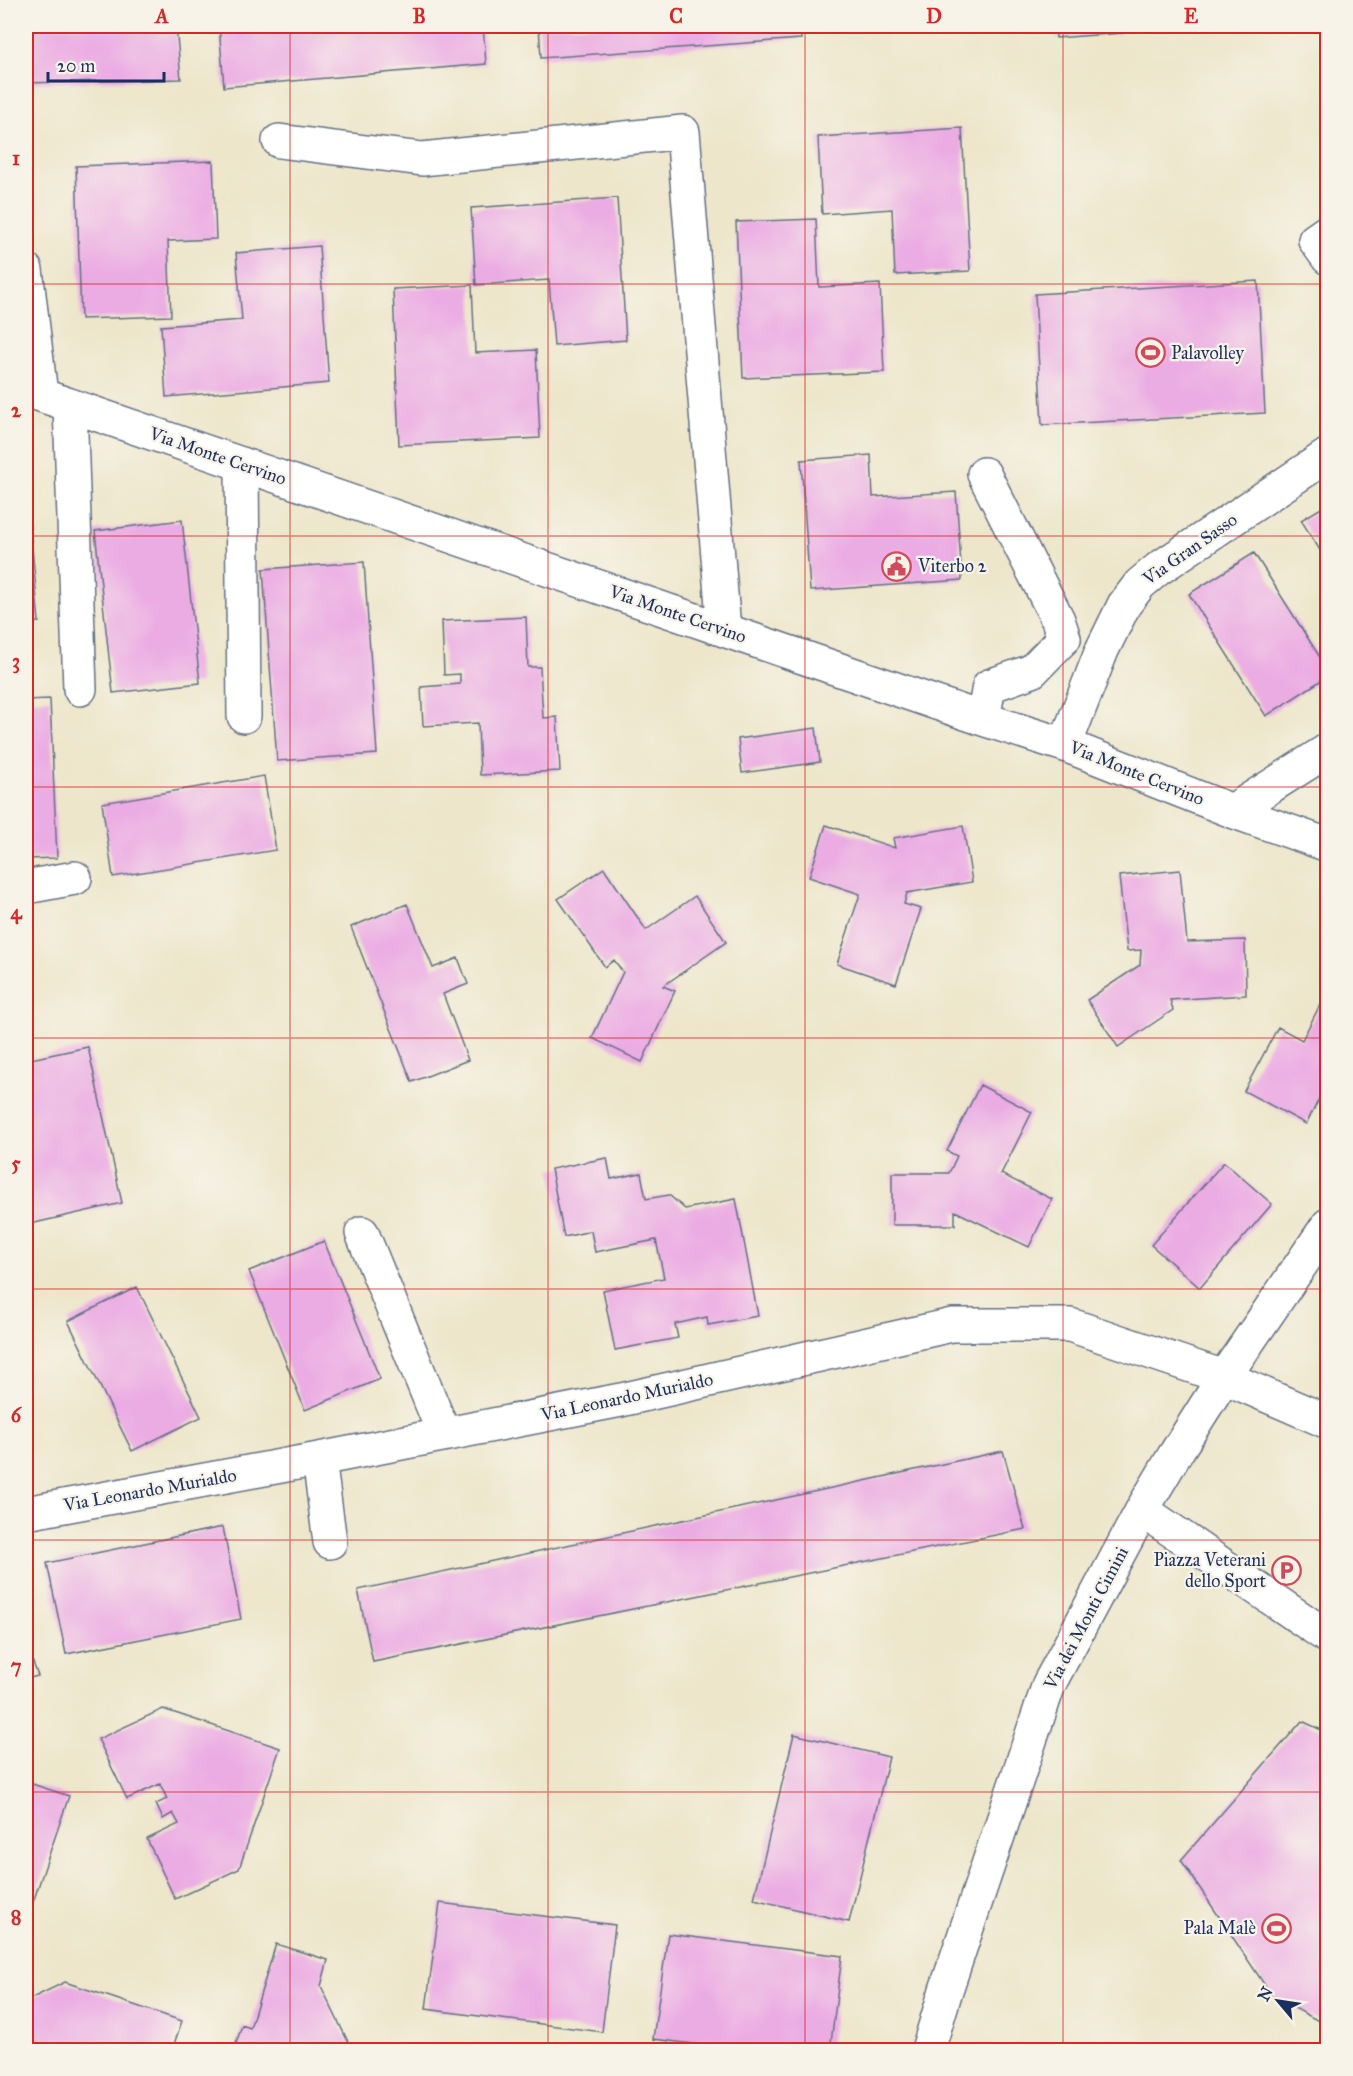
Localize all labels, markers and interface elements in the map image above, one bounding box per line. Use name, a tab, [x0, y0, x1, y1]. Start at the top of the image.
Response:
text: A	[153, 4, 169, 28]
text: B	[412, 4, 426, 28]
text: C	[669, 4, 683, 28]
text: D	[926, 4, 942, 28]
text: E	[1184, 4, 1199, 28]
scale bar	[48, 45, 164, 83]
text: 20 m	[57, 55, 95, 77]
text: 1	[12, 146, 20, 170]
sports icon: Palavolley	[1134, 337, 1166, 369]
place label: Palavolley	[1171, 342, 1245, 364]
text: 2	[11, 398, 22, 422]
street label: Via Monte Cervino	[146, 422, 289, 490]
street label: Via Gran Sasso	[1138, 508, 1242, 590]
public building icon: Viterbo 2	[881, 550, 913, 582]
place label: Viterbo 2	[917, 555, 987, 577]
street label: Via Monte Cervino	[606, 580, 749, 648]
text: 3	[12, 649, 20, 674]
street label: Via Monte Cervino	[1066, 736, 1208, 810]
text: 4	[10, 900, 22, 925]
text: 5	[11, 1151, 21, 1175]
street label: Via Leonardo Murialdo	[538, 1368, 715, 1426]
text: 6	[11, 1403, 23, 1427]
street label: Via Leonardo Murialdo	[61, 1464, 238, 1516]
street label: Via dei Monti Cimini	[1039, 1543, 1133, 1694]
place label: Piazza Veterani dello Sport	[1153, 1549, 1267, 1592]
parking icon: Piazza Veterani dello Sport	[1271, 1554, 1303, 1586]
text: 7	[11, 1654, 22, 1678]
text: 8	[11, 1905, 21, 1929]
sports icon: Pala Malè	[1261, 1912, 1293, 1944]
place label: Pala Malè	[1184, 1917, 1256, 1939]
north arrow	[1248, 1971, 1308, 2031]
text: N	[1254, 1983, 1277, 2005]

